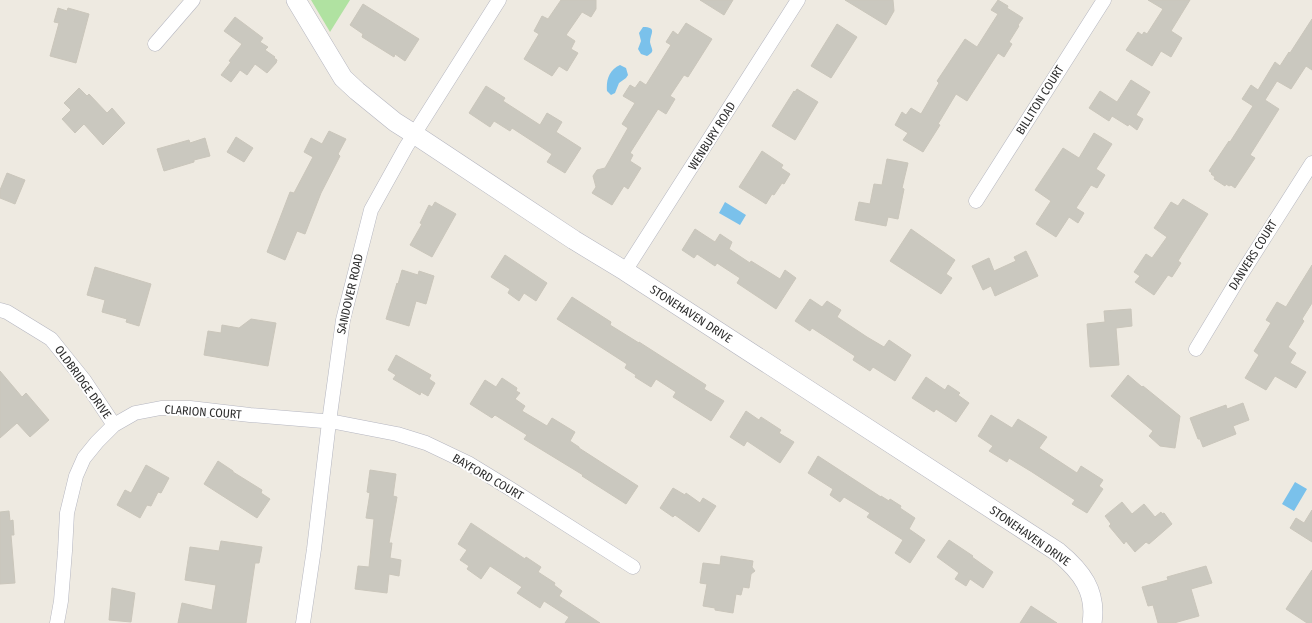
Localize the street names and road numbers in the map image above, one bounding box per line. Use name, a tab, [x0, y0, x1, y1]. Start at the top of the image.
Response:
street label: BILLITON COURT	[1013, 63, 1067, 137]
street label: WENBURY ROAD	[685, 99, 739, 173]
street label: DANVERS COURT	[1226, 217, 1280, 293]
street label: SANDOVER ROAD	[334, 252, 366, 336]
street label: STONEHAVEN DRIVE	[647, 282, 735, 346]
street label: OLDBRIDGE DRIVE	[52, 343, 114, 422]
street label: CLARION COURT	[164, 402, 243, 422]
street label: BAYFORD COURT	[450, 451, 526, 503]
street label: STONEHAVEN DRIVE	[987, 503, 1073, 569]

